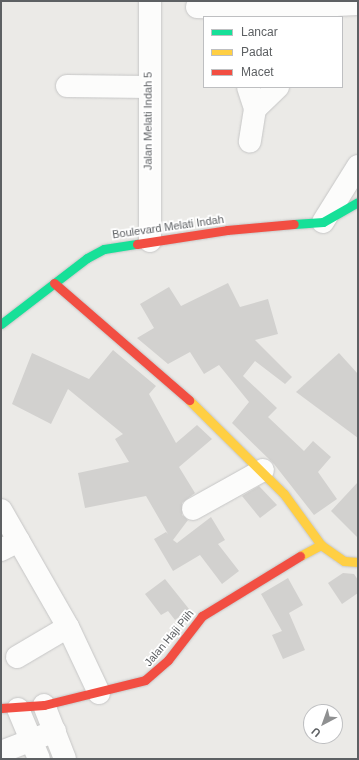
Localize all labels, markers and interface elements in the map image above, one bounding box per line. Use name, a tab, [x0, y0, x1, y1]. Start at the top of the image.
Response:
legend	[203, 16, 343, 88]
text: Lancar	[241, 25, 278, 39]
text: Padat	[241, 45, 272, 59]
text: Macet	[241, 65, 274, 79]
street label: Jalan Melati Indah 5	[141, 72, 155, 170]
street label: Boulevard Melati Indah	[111, 213, 225, 241]
street label: Jalan Haji Piih	[142, 607, 196, 669]
north arrow	[303, 704, 343, 744]
text: U	[309, 725, 323, 739]

